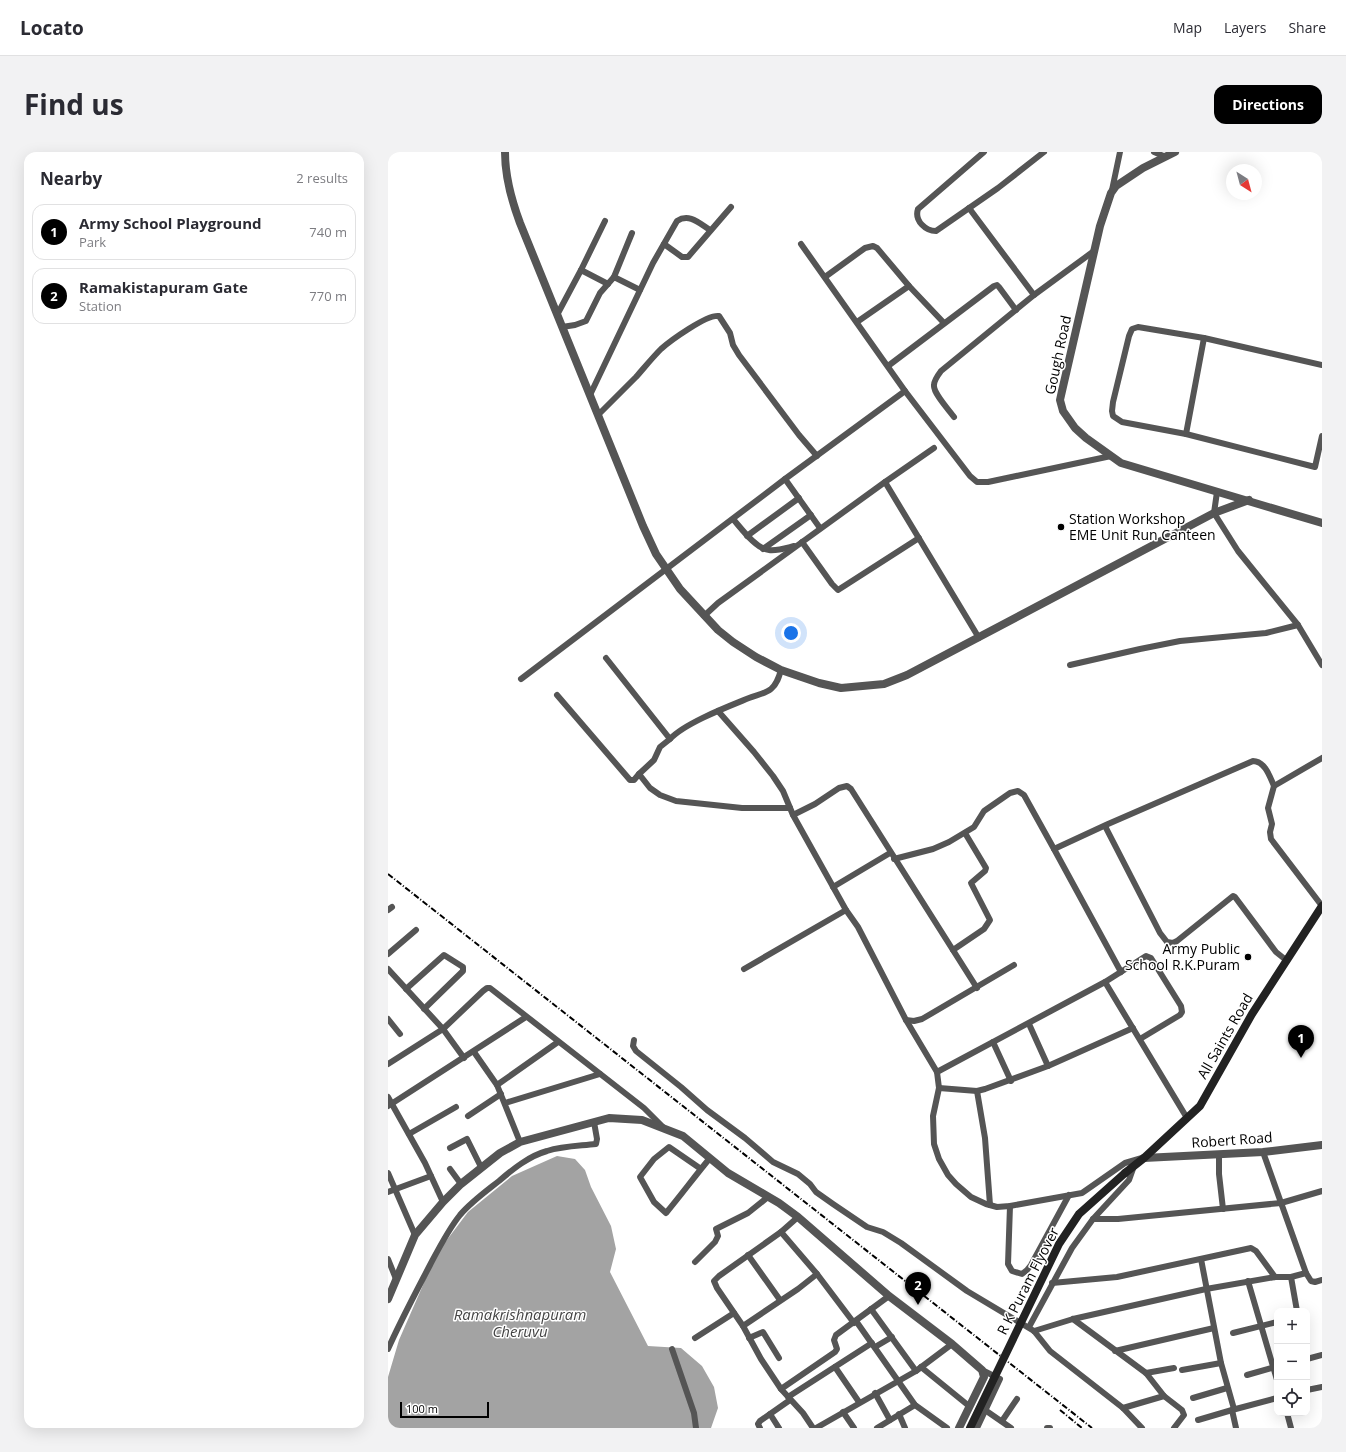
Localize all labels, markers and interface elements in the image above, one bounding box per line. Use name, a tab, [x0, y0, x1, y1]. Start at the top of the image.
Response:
text: Locato	[20, 15, 84, 41]
text: Map	[1173, 18, 1202, 37]
text: Layers	[1224, 18, 1266, 37]
text: Share	[1288, 18, 1326, 37]
text: Find us	[24, 85, 124, 123]
button: Directions	[1214, 85, 1322, 124]
north arrow	[1226, 164, 1262, 200]
text: Nearby	[40, 167, 102, 190]
text: 2 results	[296, 169, 348, 187]
text: Army School Playground	[79, 213, 262, 233]
text: 1	[50, 223, 58, 241]
text: 740 m	[309, 223, 347, 241]
text: Park	[79, 233, 106, 251]
text: Ramakistapuram Gate	[79, 277, 248, 297]
text: 2	[50, 287, 58, 305]
text: 770 m	[309, 287, 347, 305]
text: Station	[79, 297, 122, 315]
street label: Gough Road	[1040, 314, 1075, 396]
place label: Station Workshop EME Unit Run Canteen	[1069, 509, 1216, 544]
marker: Station Workshop EME Unit Run Canteen	[1056, 522, 1066, 532]
your location	[781, 623, 801, 643]
place label: Army Public School R.K.Puram	[1125, 939, 1240, 974]
marker: Army Public School R.K.Puram	[1243, 952, 1253, 962]
street label: All Saints Road	[1192, 989, 1257, 1082]
pin: 1	[1288, 1025, 1314, 1058]
street label: Robert Road	[1191, 1127, 1273, 1152]
street label: R K Puram Flyover	[992, 1223, 1063, 1338]
pin: 2	[905, 1272, 931, 1305]
water label: Ramakrishnapuram Cheruvu	[454, 1304, 586, 1341]
map controls	[1274, 1308, 1310, 1416]
button: +	[1274, 1308, 1310, 1344]
button: −	[1274, 1344, 1310, 1380]
button: locate	[1274, 1380, 1310, 1416]
scale bar	[400, 1400, 489, 1419]
text: 100 m	[406, 1401, 438, 1416]

